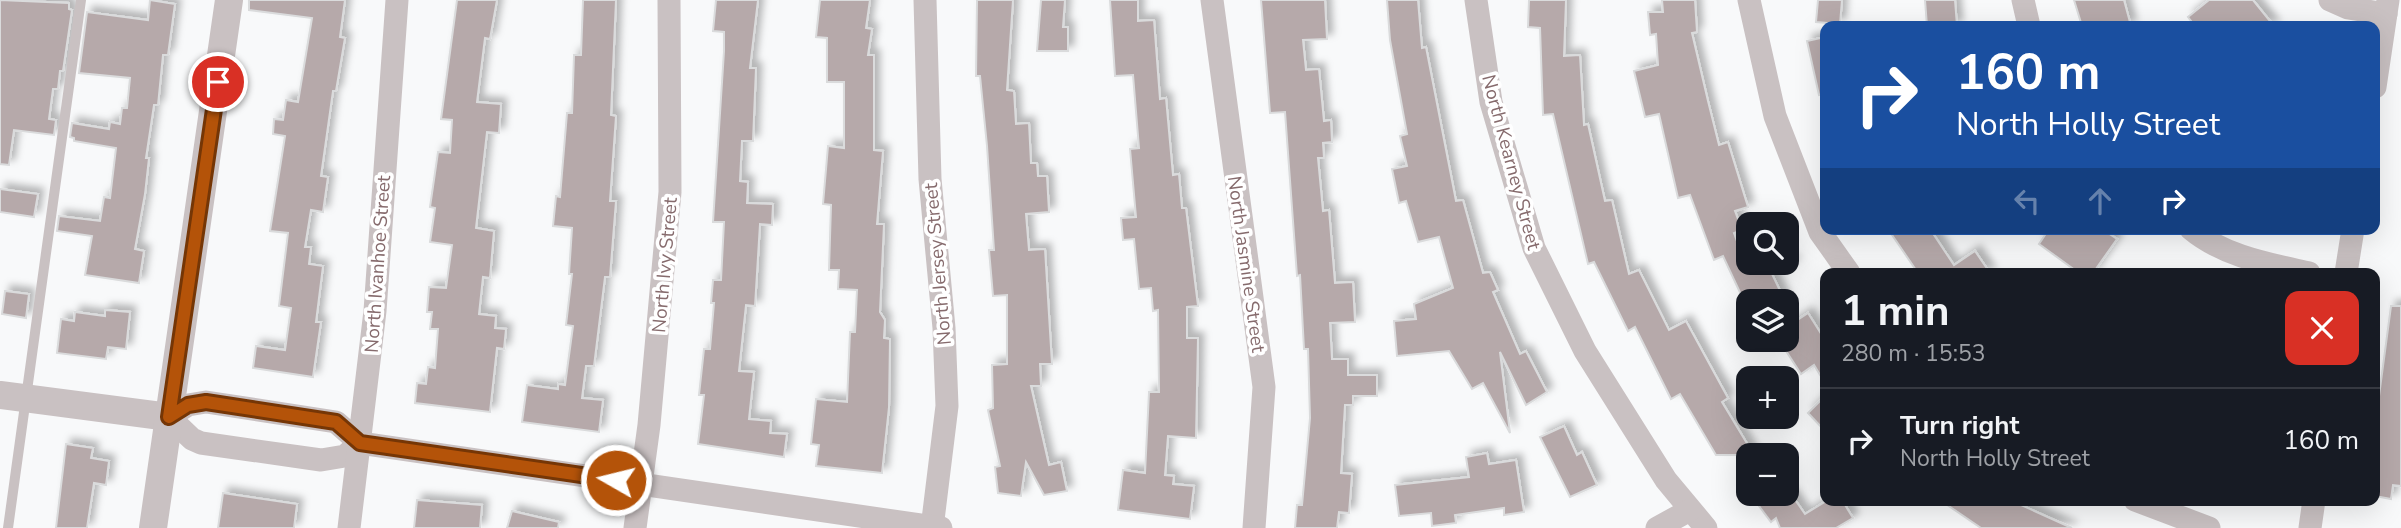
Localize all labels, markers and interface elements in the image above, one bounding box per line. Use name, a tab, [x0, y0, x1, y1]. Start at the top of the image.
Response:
text: 160 m	[1956, 39, 2100, 106]
icon: right	[1841, 49, 1932, 140]
pin	[188, 52, 248, 112]
icon: arrive	[199, 63, 237, 101]
street label: North Kearney Street	[1475, 72, 1547, 253]
text: North Holly Street	[1956, 103, 2220, 146]
street label: North Ivanhoe Street	[359, 174, 397, 354]
street label: North Jasmine Street	[1221, 174, 1271, 354]
street label: North Jersey Street	[918, 181, 958, 346]
icon: left	[2008, 182, 2046, 220]
icon: ahead	[2081, 182, 2119, 220]
icon: right	[2154, 182, 2192, 220]
street label: North Ivy Street	[646, 196, 684, 334]
map controls	[1736, 212, 1799, 506]
button: search	[1736, 212, 1799, 275]
text: 1 min	[1841, 283, 1950, 340]
button: layers	[1736, 289, 1799, 352]
button: close	[2285, 291, 2359, 365]
text: 280 m · 15:53	[1841, 338, 1986, 369]
button: +	[1736, 366, 1799, 429]
text: Turn right	[1900, 408, 2019, 443]
icon: right	[1841, 422, 1879, 460]
text: 160 m	[2283, 423, 2359, 458]
position arrow	[579, 443, 653, 517]
button: −	[1736, 443, 1799, 506]
text: North Holly Street	[1900, 443, 2090, 474]

